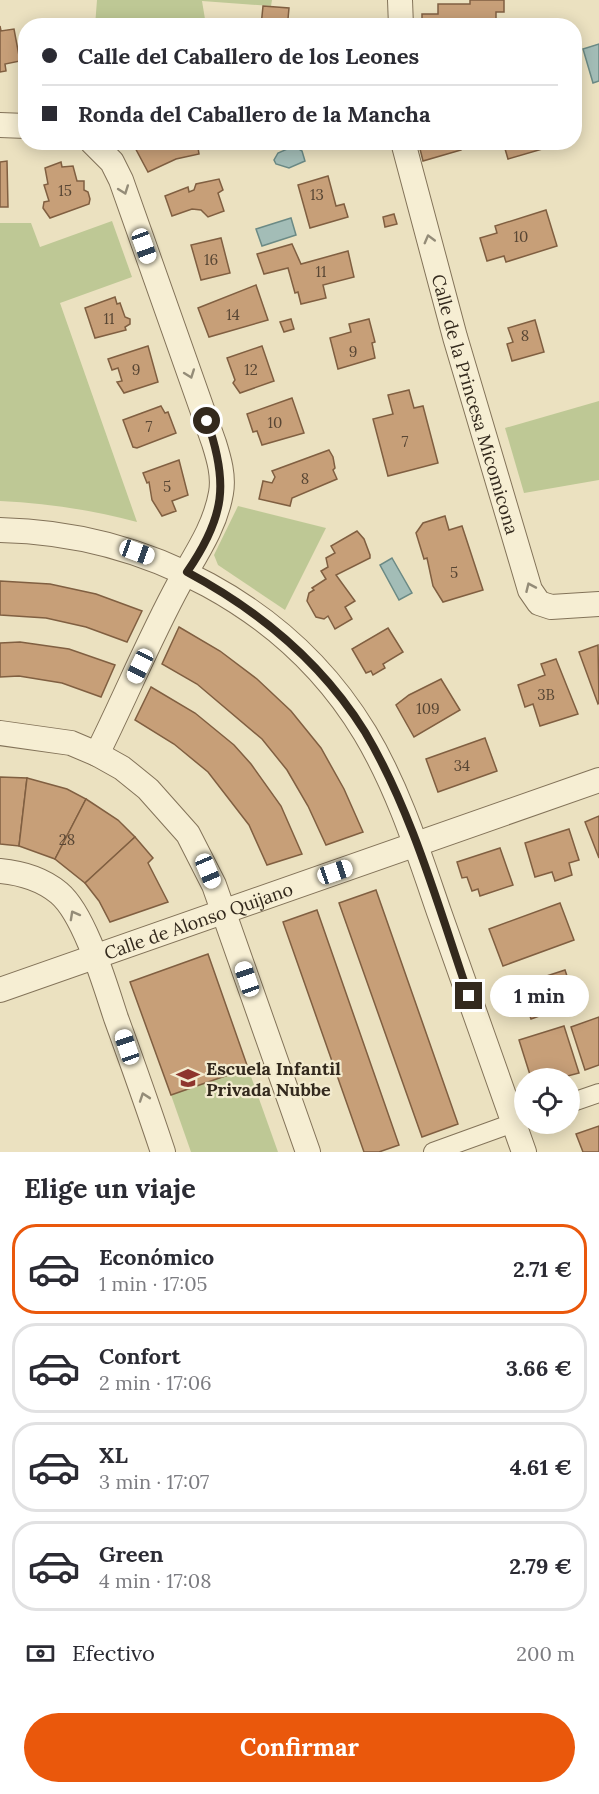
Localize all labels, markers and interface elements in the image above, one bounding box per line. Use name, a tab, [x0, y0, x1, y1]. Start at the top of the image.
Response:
text: Calle del Caballero de los Leones	[78, 42, 419, 70]
text: Ronda del Caballero de la Mancha	[78, 100, 431, 128]
house number: 15	[58, 181, 72, 200]
one-way arrow	[117, 184, 130, 195]
house number: 13	[310, 185, 324, 204]
car	[129, 226, 159, 266]
house number: 10	[514, 227, 528, 246]
one-way arrow	[424, 234, 436, 245]
house number: 16	[204, 250, 218, 269]
house number: 11	[316, 262, 326, 281]
street label: Calle de la Princesa Micomicona	[427, 272, 524, 537]
house number: 14	[226, 305, 240, 324]
house number: 11	[104, 309, 114, 328]
house number: 8	[521, 326, 529, 345]
house number: 9	[349, 342, 357, 361]
house number: 9	[132, 360, 140, 379]
house number: 12	[244, 360, 258, 379]
one-way arrow	[182, 368, 195, 379]
route start	[193, 407, 220, 434]
house number: 10	[268, 413, 282, 432]
house number: 7	[146, 417, 153, 436]
house number: 7	[402, 432, 409, 451]
house number: 8	[301, 469, 309, 488]
house number: 5	[163, 477, 171, 496]
car	[117, 537, 157, 567]
house number: 5	[450, 563, 458, 582]
one-way arrow	[525, 583, 537, 594]
car	[124, 646, 156, 686]
house number: 3B	[537, 685, 555, 704]
house number: 109	[416, 699, 440, 718]
house number: 34	[454, 756, 470, 775]
house number: 28	[59, 830, 75, 849]
car	[193, 851, 223, 891]
car	[315, 858, 355, 886]
street label: Calle de Alonso Quijano	[101, 877, 296, 964]
one-way arrow	[70, 911, 81, 921]
car	[233, 959, 261, 999]
callout: 1 min	[490, 975, 589, 1017]
route end	[455, 982, 482, 1009]
text: 1 min	[514, 983, 565, 1008]
car	[113, 1027, 141, 1067]
place label: Escuela Infantil Privada Nubbe	[206, 1057, 341, 1101]
school or university icon: Escuela Infantil Privada Nubbe	[175, 1065, 201, 1091]
map controls	[514, 1068, 580, 1134]
button: locate	[514, 1068, 580, 1134]
one-way arrow	[139, 1092, 152, 1103]
text: Elige un viaje	[24, 1171, 196, 1205]
icon: car	[27, 1242, 81, 1296]
text: Económico	[99, 1243, 214, 1271]
text: 2.71 €	[513, 1255, 572, 1283]
text: 1 min · 17:05	[99, 1271, 208, 1296]
icon: car	[27, 1341, 81, 1395]
text: Confort	[99, 1342, 181, 1370]
text: 3.66 €	[506, 1354, 572, 1382]
text: 2 min · 17:06	[99, 1370, 212, 1395]
icon: car	[27, 1440, 81, 1494]
text: XL	[99, 1441, 128, 1469]
text: 4.61 €	[510, 1453, 572, 1481]
text: 3 min · 17:07	[99, 1469, 209, 1494]
icon: car	[27, 1539, 81, 1593]
text: Green	[99, 1540, 164, 1568]
text: 2.79 €	[509, 1552, 572, 1580]
text: 4 min · 17:08	[99, 1568, 211, 1593]
icon: cash	[24, 1637, 57, 1670]
text: Efectivo	[72, 1639, 155, 1667]
text: 200 m	[516, 1641, 575, 1666]
button: Confirmar	[24, 1713, 575, 1782]

